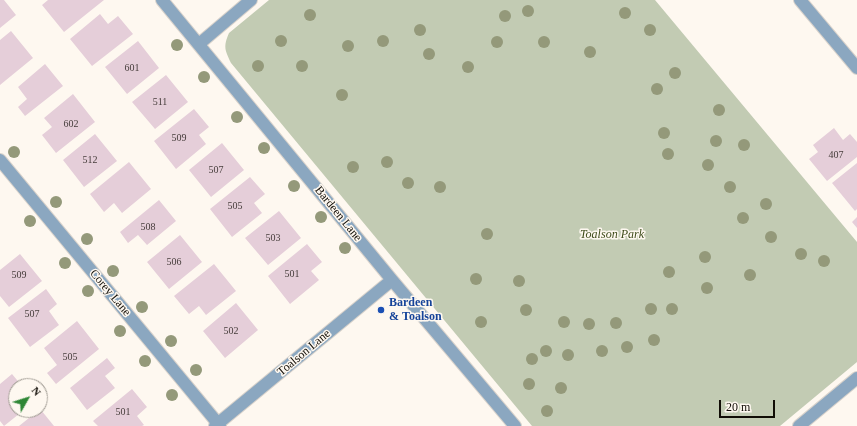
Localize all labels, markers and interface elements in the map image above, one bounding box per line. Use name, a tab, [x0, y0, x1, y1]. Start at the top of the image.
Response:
house number: 601	[124, 62, 140, 74]
house number: 511	[153, 96, 167, 108]
house number: 602	[64, 118, 78, 130]
house number: 509	[172, 132, 186, 144]
house number: 407	[828, 149, 844, 161]
house number: 512	[82, 154, 98, 166]
house number: 507	[208, 164, 224, 176]
street label: Bardeen Lane	[311, 183, 365, 245]
house number: 505	[228, 200, 242, 212]
house number: 508	[140, 221, 156, 233]
park label: Toalson Park	[580, 228, 644, 242]
house number: 503	[266, 232, 280, 244]
house number: 506	[166, 256, 182, 268]
street label: Corey Lane	[86, 267, 134, 319]
house number: 501	[284, 268, 300, 280]
house number: 509	[12, 269, 26, 281]
place label: Bardeen & Toalson	[389, 296, 442, 324]
marker: Bardeen & Toalson	[376, 305, 386, 315]
house number: 507	[24, 308, 40, 320]
house number: 502	[224, 325, 238, 337]
street label: Toalson Lane	[275, 327, 333, 379]
house number: 505	[62, 351, 78, 363]
north arrow	[8, 378, 48, 418]
text: N	[29, 384, 44, 398]
scale bar	[721, 392, 777, 418]
text: 20 m	[726, 400, 750, 414]
house number: 501	[116, 406, 130, 418]

